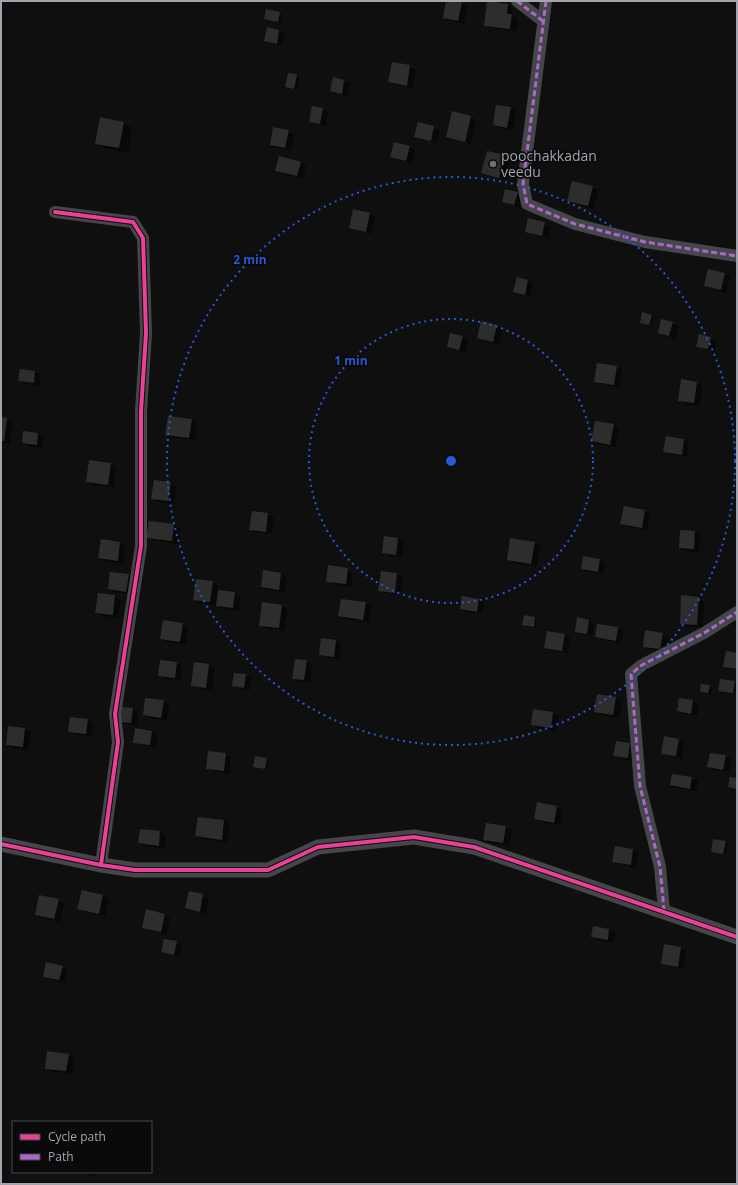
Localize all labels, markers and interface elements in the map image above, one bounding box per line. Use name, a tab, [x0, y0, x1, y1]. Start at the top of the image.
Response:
place label: poochakkadan veedu	[501, 146, 597, 181]
marker: poochakkadan veedu	[488, 159, 498, 169]
text: 2 min	[233, 251, 267, 268]
text: 1 min	[334, 352, 368, 369]
centre of rings	[444, 454, 458, 468]
legend	[12, 1121, 152, 1173]
text: Cycle path	[48, 1128, 106, 1145]
text: Path	[48, 1148, 74, 1165]

